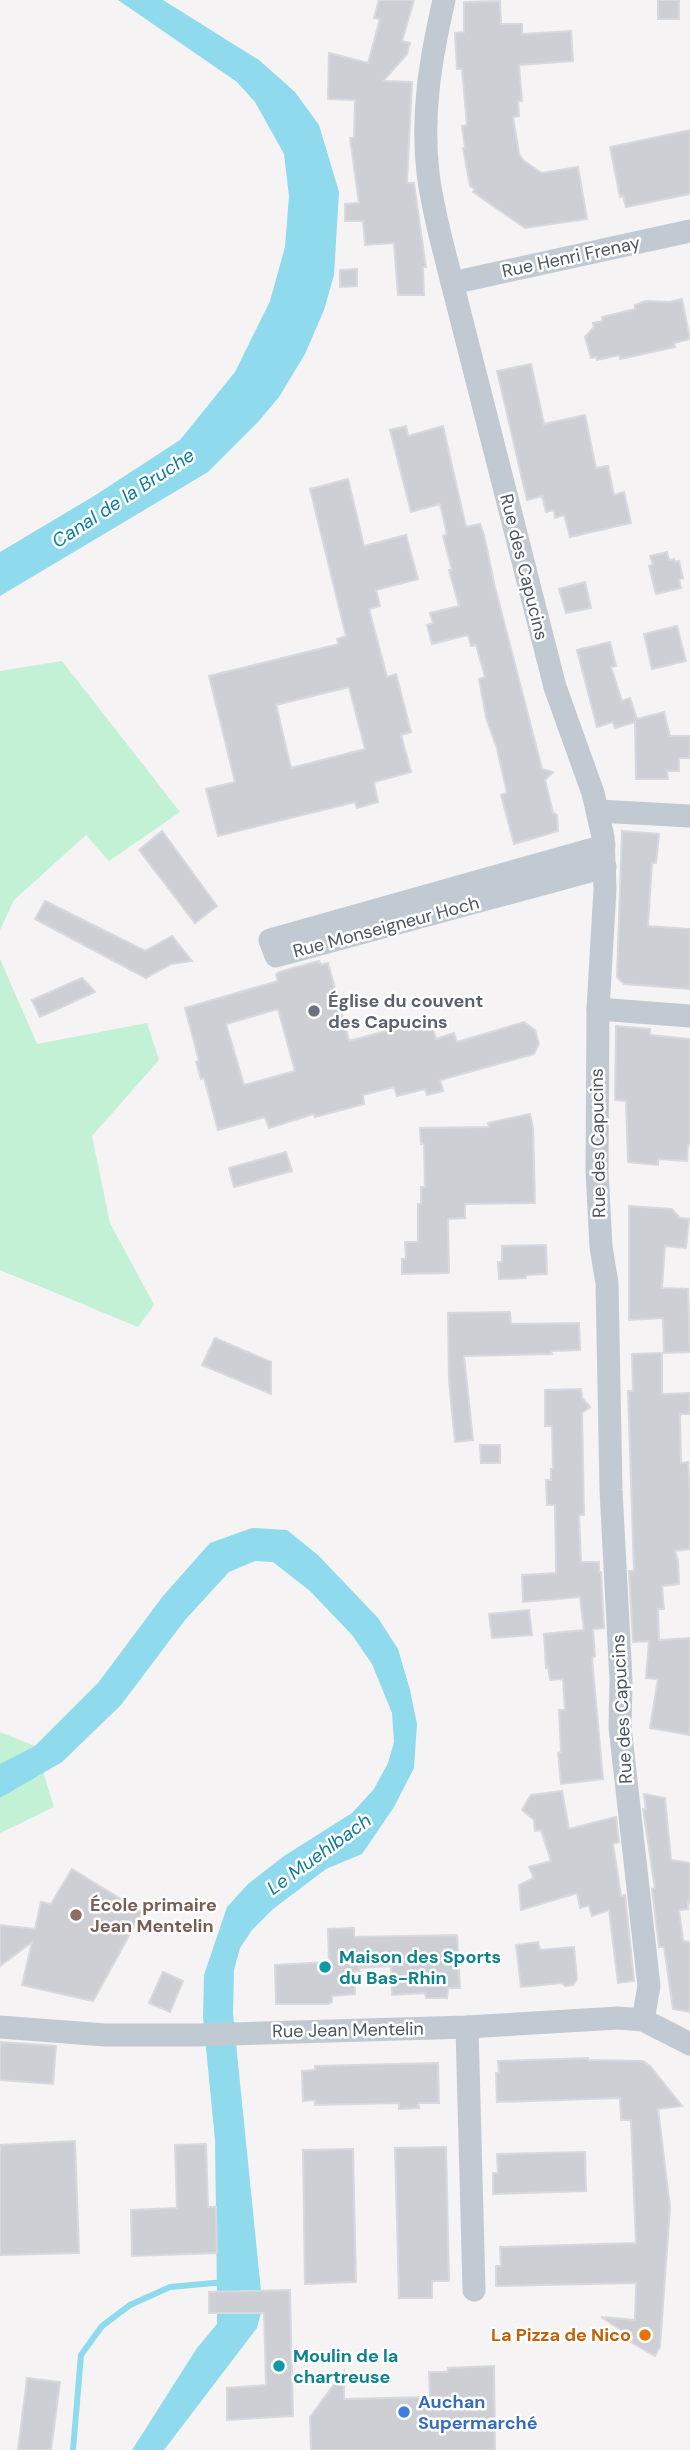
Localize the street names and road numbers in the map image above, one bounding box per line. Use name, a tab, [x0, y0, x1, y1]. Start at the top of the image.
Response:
street label: Rue Henri Frenay	[500, 231, 642, 283]
street label: Rue des Capucins	[494, 492, 554, 642]
street label: Rue Monseigneur Hoch	[290, 891, 482, 963]
street label: Rue des Capucins	[585, 1068, 611, 1218]
street label: Rue des Capucins	[606, 1634, 638, 1784]
street label: Rue Jean Mentelin	[272, 2017, 424, 2043]

